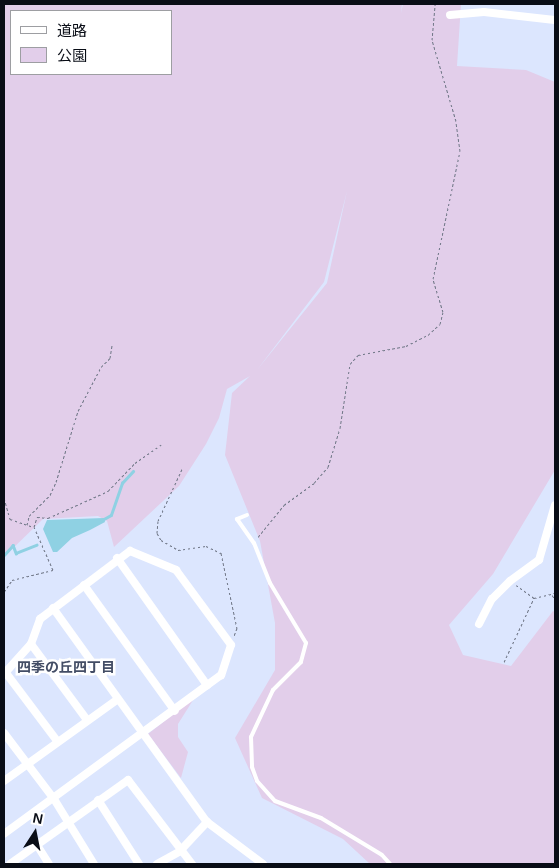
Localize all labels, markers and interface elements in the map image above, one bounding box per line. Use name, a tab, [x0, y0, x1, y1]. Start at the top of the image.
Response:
legend	[10, 10, 172, 75]
text: 道路	[57, 22, 87, 39]
text: 公園	[57, 47, 87, 64]
district label: 四季の丘四丁目	[17, 659, 115, 675]
north arrow	[10, 808, 60, 858]
text: N	[31, 809, 44, 827]

